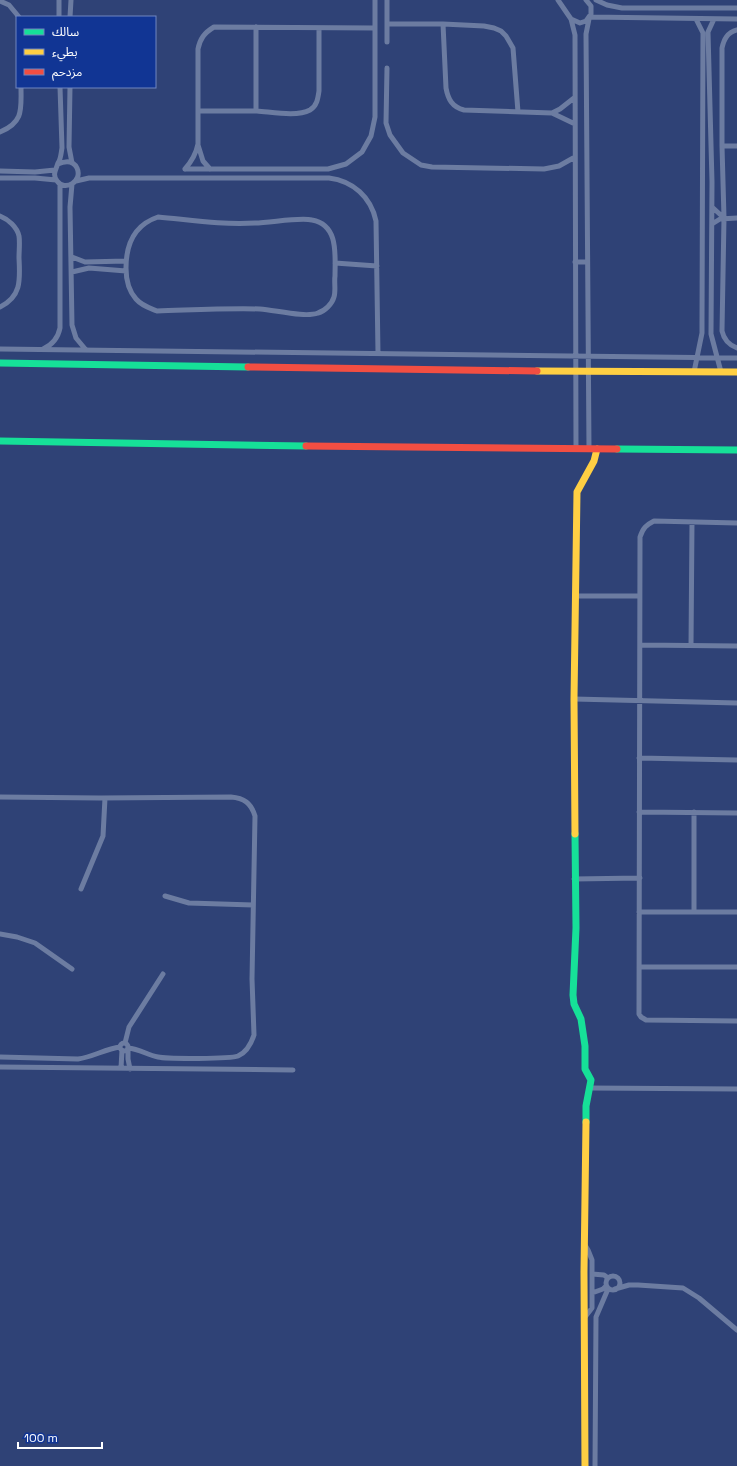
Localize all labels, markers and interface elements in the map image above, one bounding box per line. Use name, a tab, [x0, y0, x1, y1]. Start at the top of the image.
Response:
legend	[16, 16, 156, 88]
text: سالك	[52, 24, 79, 40]
text: بطيء	[52, 44, 78, 62]
text: مزدحم	[52, 64, 82, 81]
scale bar	[18, 1424, 102, 1450]
text: 100 m	[24, 1430, 58, 1446]

